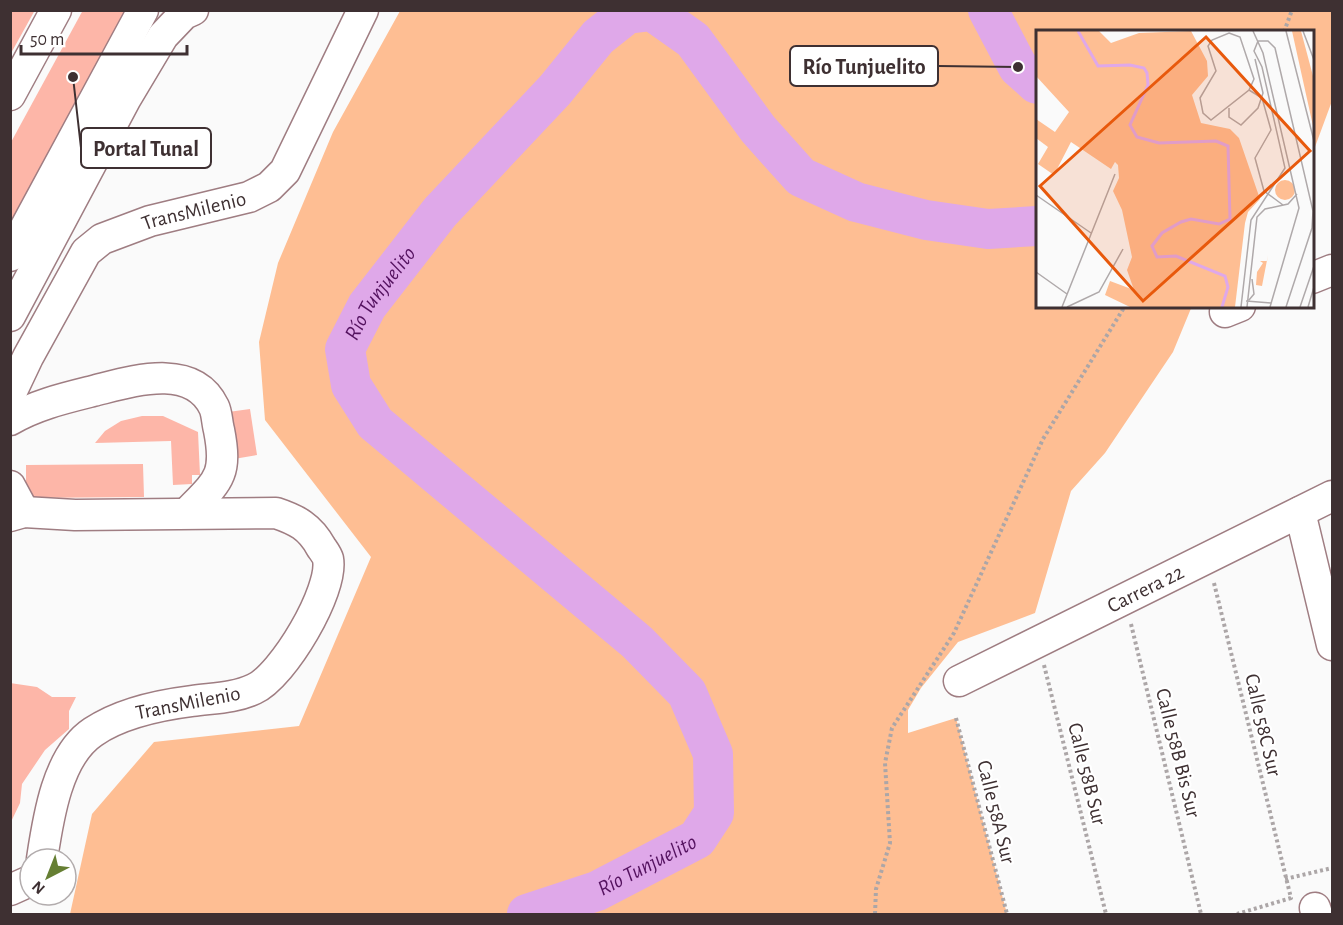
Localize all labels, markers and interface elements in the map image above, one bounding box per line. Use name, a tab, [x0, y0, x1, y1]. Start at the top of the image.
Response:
scale bar	[21, 18, 188, 56]
inset map	[1036, 30, 1313, 308]
text: 50 m	[30, 31, 64, 49]
callout: Río Tunjuelito	[790, 46, 938, 86]
text: Río Tunjuelito	[802, 56, 926, 79]
callout: Portal Tunal	[81, 128, 211, 168]
text: Portal Tunal	[93, 138, 199, 160]
street label: TransMilenio	[139, 188, 248, 234]
water label: Río Tunjuelito	[341, 243, 420, 344]
street label: Carrera 22	[1104, 561, 1187, 616]
street label: Calle 58C Sur	[1241, 672, 1285, 778]
street label: TransMilenio	[134, 683, 242, 723]
street label: Calle 58B Bis Sur	[1152, 686, 1204, 820]
street label: Calle 58B Sur	[1064, 721, 1110, 828]
street label: Calle 58A Sur	[973, 758, 1019, 866]
water label: Río Tunjuelito	[594, 830, 700, 900]
north arrow	[18, 847, 78, 907]
text: N	[29, 878, 48, 897]

